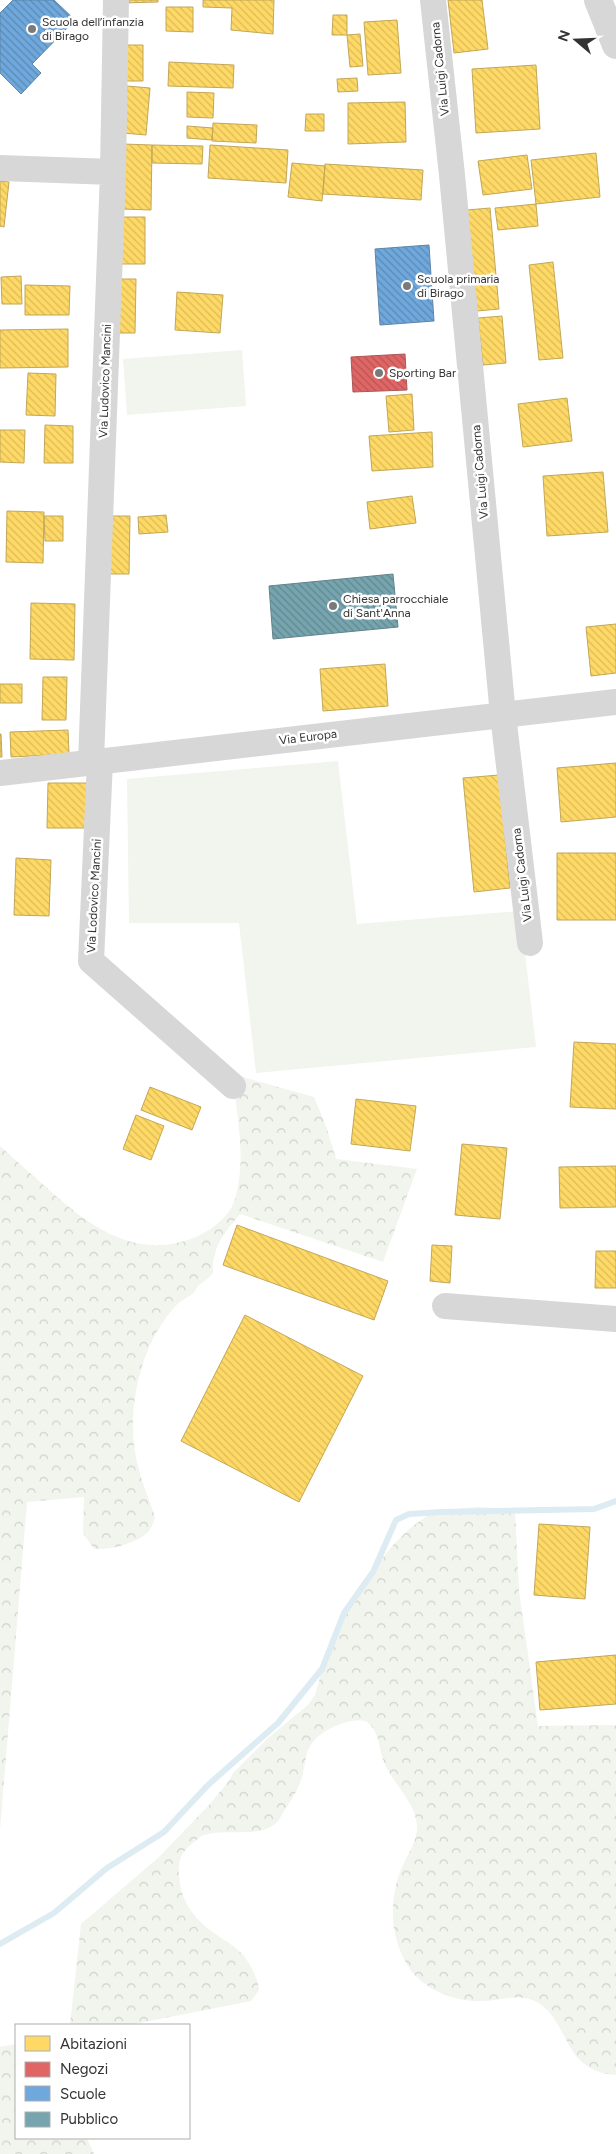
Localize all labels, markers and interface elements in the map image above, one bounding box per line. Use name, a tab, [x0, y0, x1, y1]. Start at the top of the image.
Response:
place label: Scuola dell’infanzia di Birago	[42, 15, 144, 43]
north arrow	[551, 15, 601, 65]
street label: Via Luigi Cadorna	[428, 21, 452, 117]
marker: Scuola dell’infanzia di Birago	[26, 23, 38, 35]
text: N	[554, 28, 574, 44]
place label: Scuola primaria di Birago	[417, 272, 499, 300]
marker: Scuola primaria di Birago	[401, 280, 413, 292]
street label: Via Ludovico Mancini	[96, 324, 114, 438]
place label: Sporting Bar	[389, 366, 456, 380]
marker: Sporting Bar	[373, 367, 385, 379]
street label: Via Luigi Cadorna	[469, 424, 491, 520]
place label: Chiesa parrocchiale di Sant'Anna	[343, 592, 449, 620]
marker: Chiesa parrocchiale di Sant'Anna	[327, 600, 339, 612]
street label: Via Europa	[278, 727, 338, 747]
street label: Via Luigi Cadorna	[509, 827, 535, 923]
street label: Via Lodovico Mancini	[84, 839, 104, 953]
legend	[15, 2024, 190, 2139]
text: Abitazioni	[60, 2035, 127, 2053]
text: Negozi	[60, 2060, 108, 2078]
text: Scuole	[60, 2085, 106, 2103]
text: Pubblico	[60, 2110, 118, 2128]

